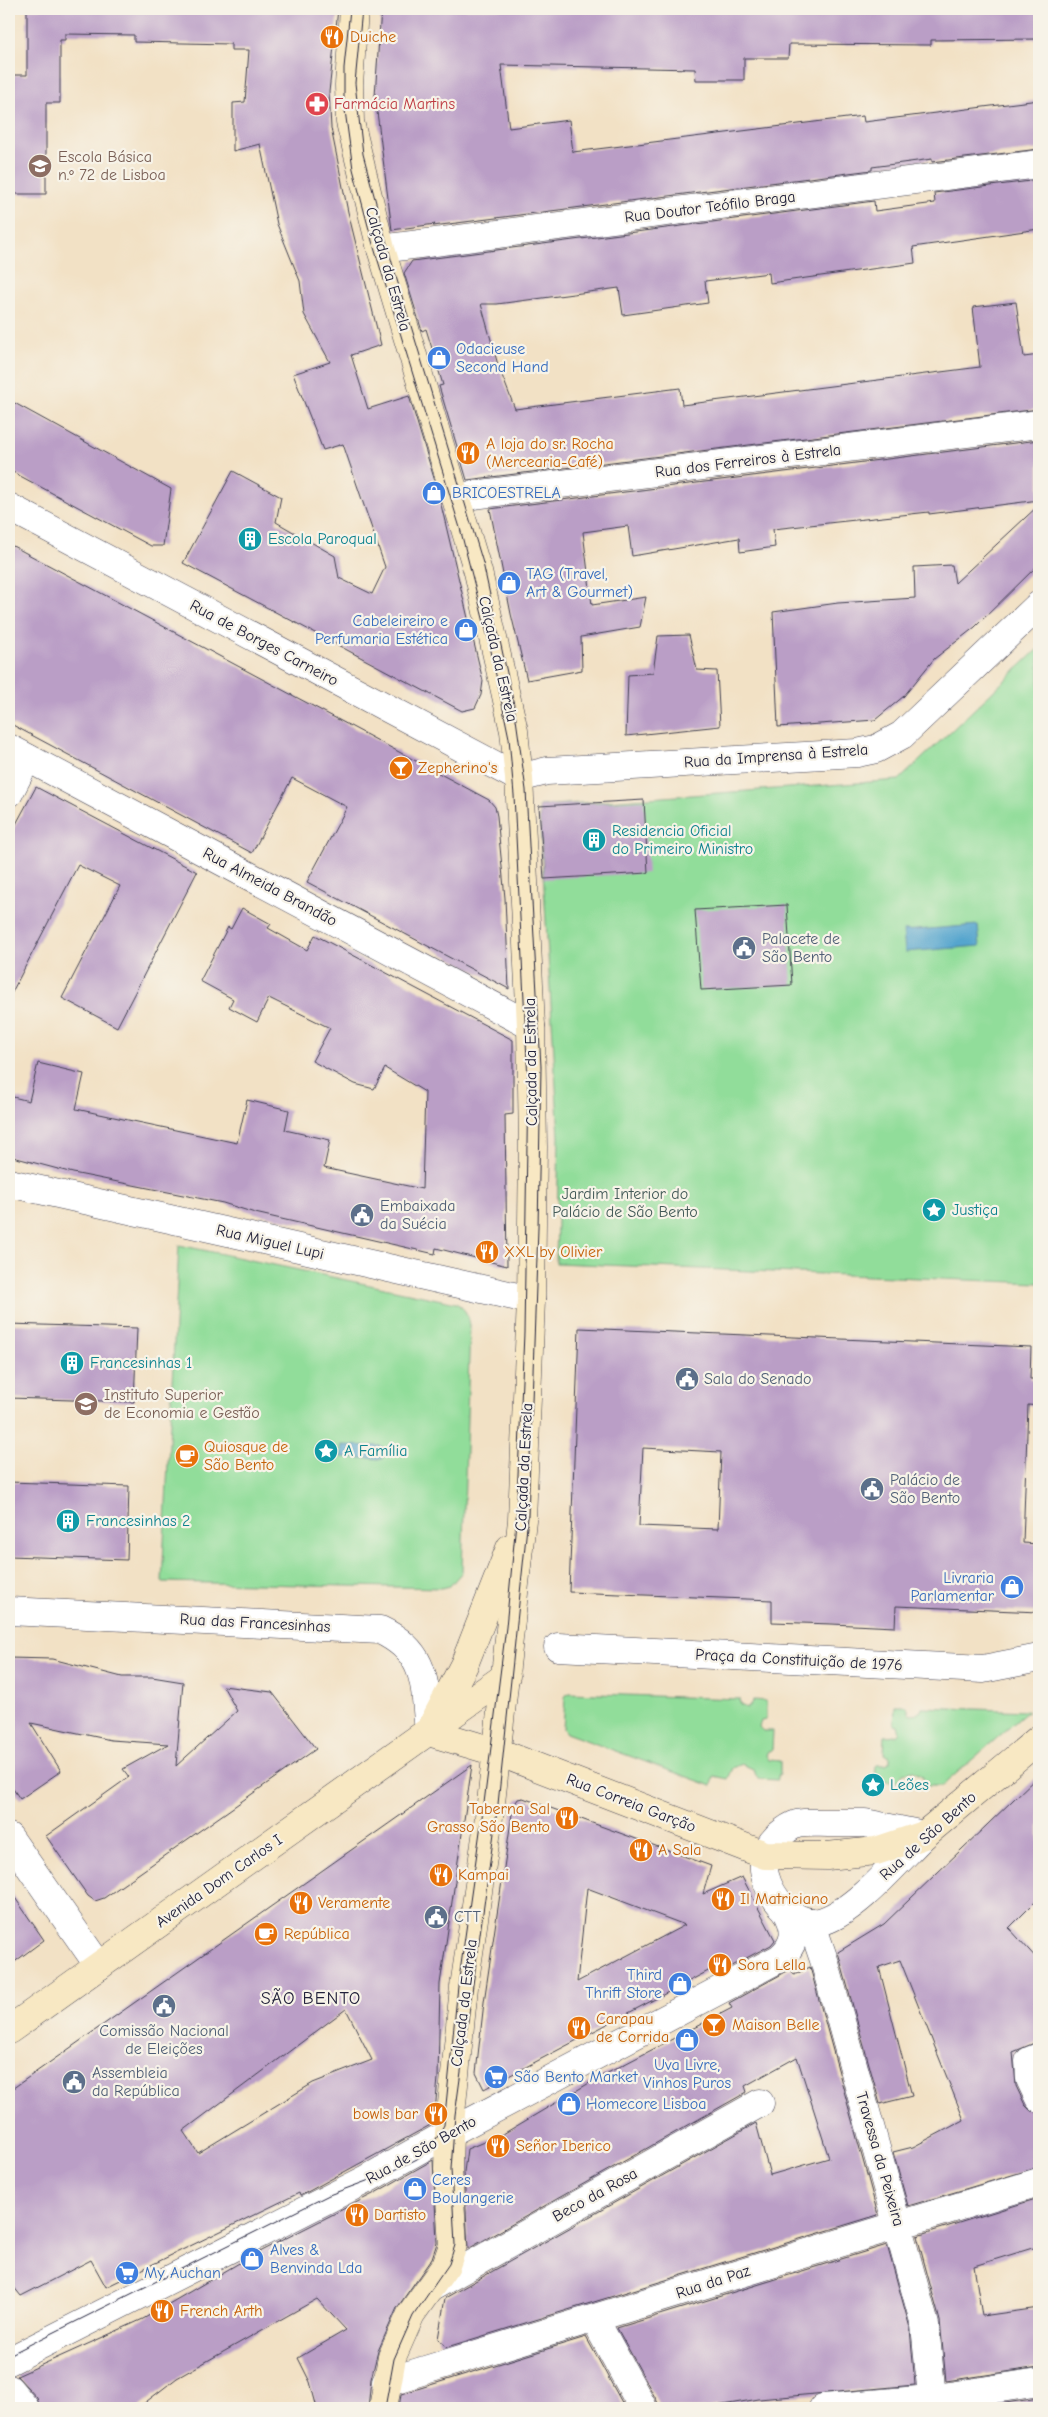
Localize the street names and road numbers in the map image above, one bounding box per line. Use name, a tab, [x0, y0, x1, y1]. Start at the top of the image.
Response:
street label: Rua Doutor Teófilo Braga	[623, 188, 797, 226]
street label: Calçada da Estrela	[362, 205, 414, 333]
street label: Rua dos Ferreiros à Estrela	[654, 441, 842, 481]
street label: Calçada da Estrela	[475, 594, 521, 724]
street label: Rua de Borges Carneiro	[187, 596, 341, 690]
street label: Rua da Imprensa à Estrela	[683, 741, 869, 771]
street label: Rua Almeida Brandão	[200, 844, 340, 930]
street label: Calçada da Estrela	[521, 998, 541, 1126]
street label: Rua Miguel Lupi	[214, 1221, 326, 1263]
street label: Calçada da Estrela	[512, 1402, 536, 1532]
street label: Rua das Francesinhas	[179, 1610, 331, 1636]
street label: Praça da Constituição de 1976	[695, 1646, 903, 1674]
street label: Rua Correia Garção	[564, 1770, 698, 1836]
street label: Rua de São Bento	[876, 1788, 980, 1884]
street label: Avenida Dom Carlos I	[152, 1831, 286, 1931]
street label: Calçada da Estrela	[447, 1938, 481, 2068]
street label: Travessa da Peixeira	[852, 2090, 908, 2228]
street label: Rua de São Bento	[363, 2112, 479, 2188]
street label: Beco da Rosa	[549, 2164, 641, 2226]
street label: Rua da Paz	[674, 2262, 752, 2302]

